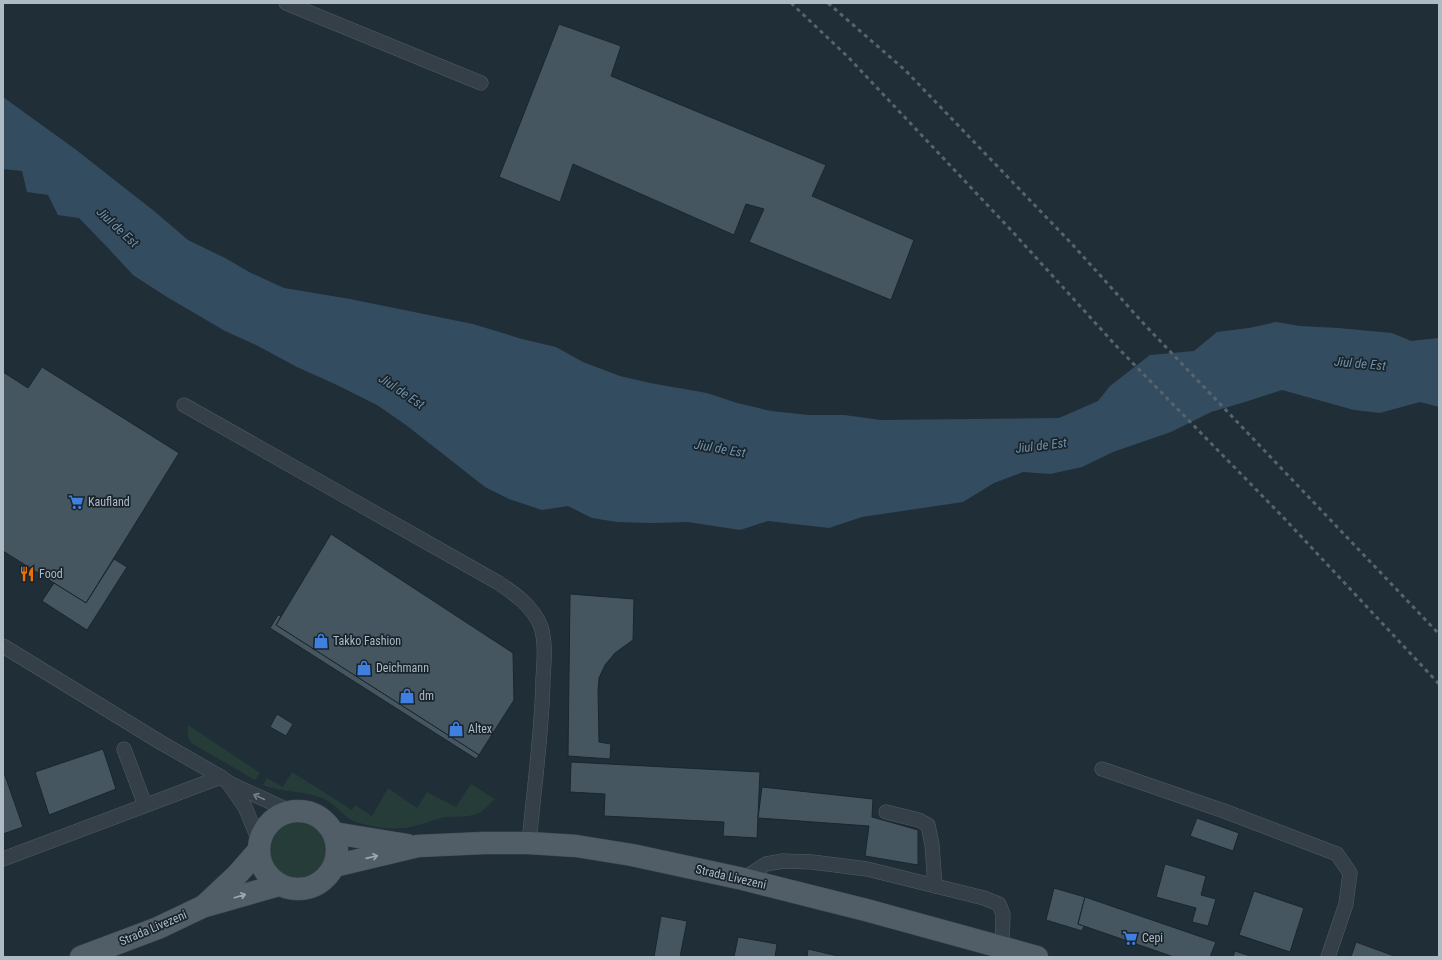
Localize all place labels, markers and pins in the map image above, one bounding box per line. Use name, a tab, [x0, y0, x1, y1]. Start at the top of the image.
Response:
supermarket icon: Kaufland	[67, 493, 85, 511]
place label: Kaufland	[88, 495, 130, 509]
restaurant icon: Food	[18, 565, 36, 583]
place label: Food	[39, 567, 63, 581]
shop icon: Takko Fashion	[312, 632, 330, 650]
place label: Takko Fashion	[333, 634, 401, 648]
shop icon: Deichmann	[355, 659, 373, 677]
place label: Deichmann	[376, 661, 429, 675]
shop icon: dm	[398, 687, 416, 705]
place label: dm	[419, 689, 434, 703]
shop icon: Altex	[447, 720, 465, 738]
place label: Altex	[468, 722, 492, 736]
supermarket icon: Cepi	[1121, 929, 1139, 947]
place label: Cepi	[1142, 931, 1163, 945]

